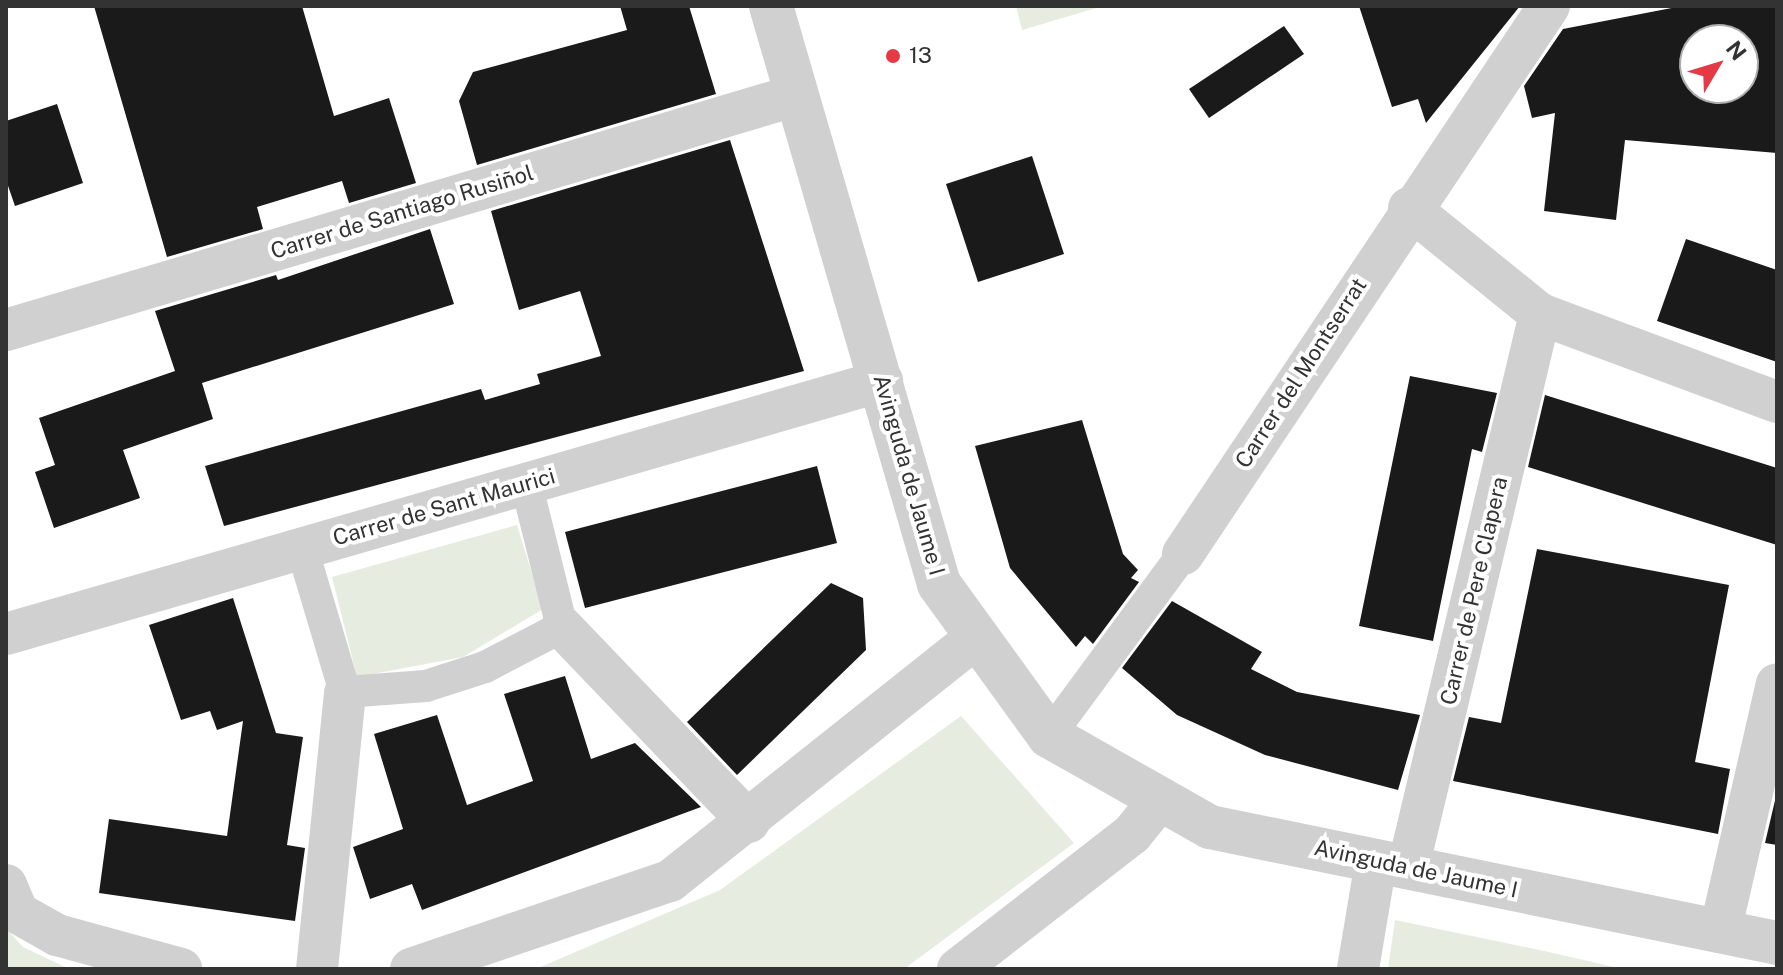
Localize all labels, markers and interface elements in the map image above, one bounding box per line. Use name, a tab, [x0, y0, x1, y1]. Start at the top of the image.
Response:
north arrow	[1679, 24, 1759, 104]
text: N	[1721, 36, 1752, 65]
place label: 13	[909, 43, 932, 69]
marker: 13	[884, 47, 902, 65]
street label: Carrer de Santiago Rusiñol	[267, 159, 537, 265]
street label: Carrer del Montserrat	[1230, 273, 1372, 473]
street label: Avinguda de Jaume I	[868, 371, 950, 579]
street label: Carrer de Sant Maurici	[330, 463, 558, 551]
street label: Carrer de Pere Clapera	[1435, 474, 1513, 708]
street label: Avinguda de Jaume I	[1311, 834, 1521, 904]

